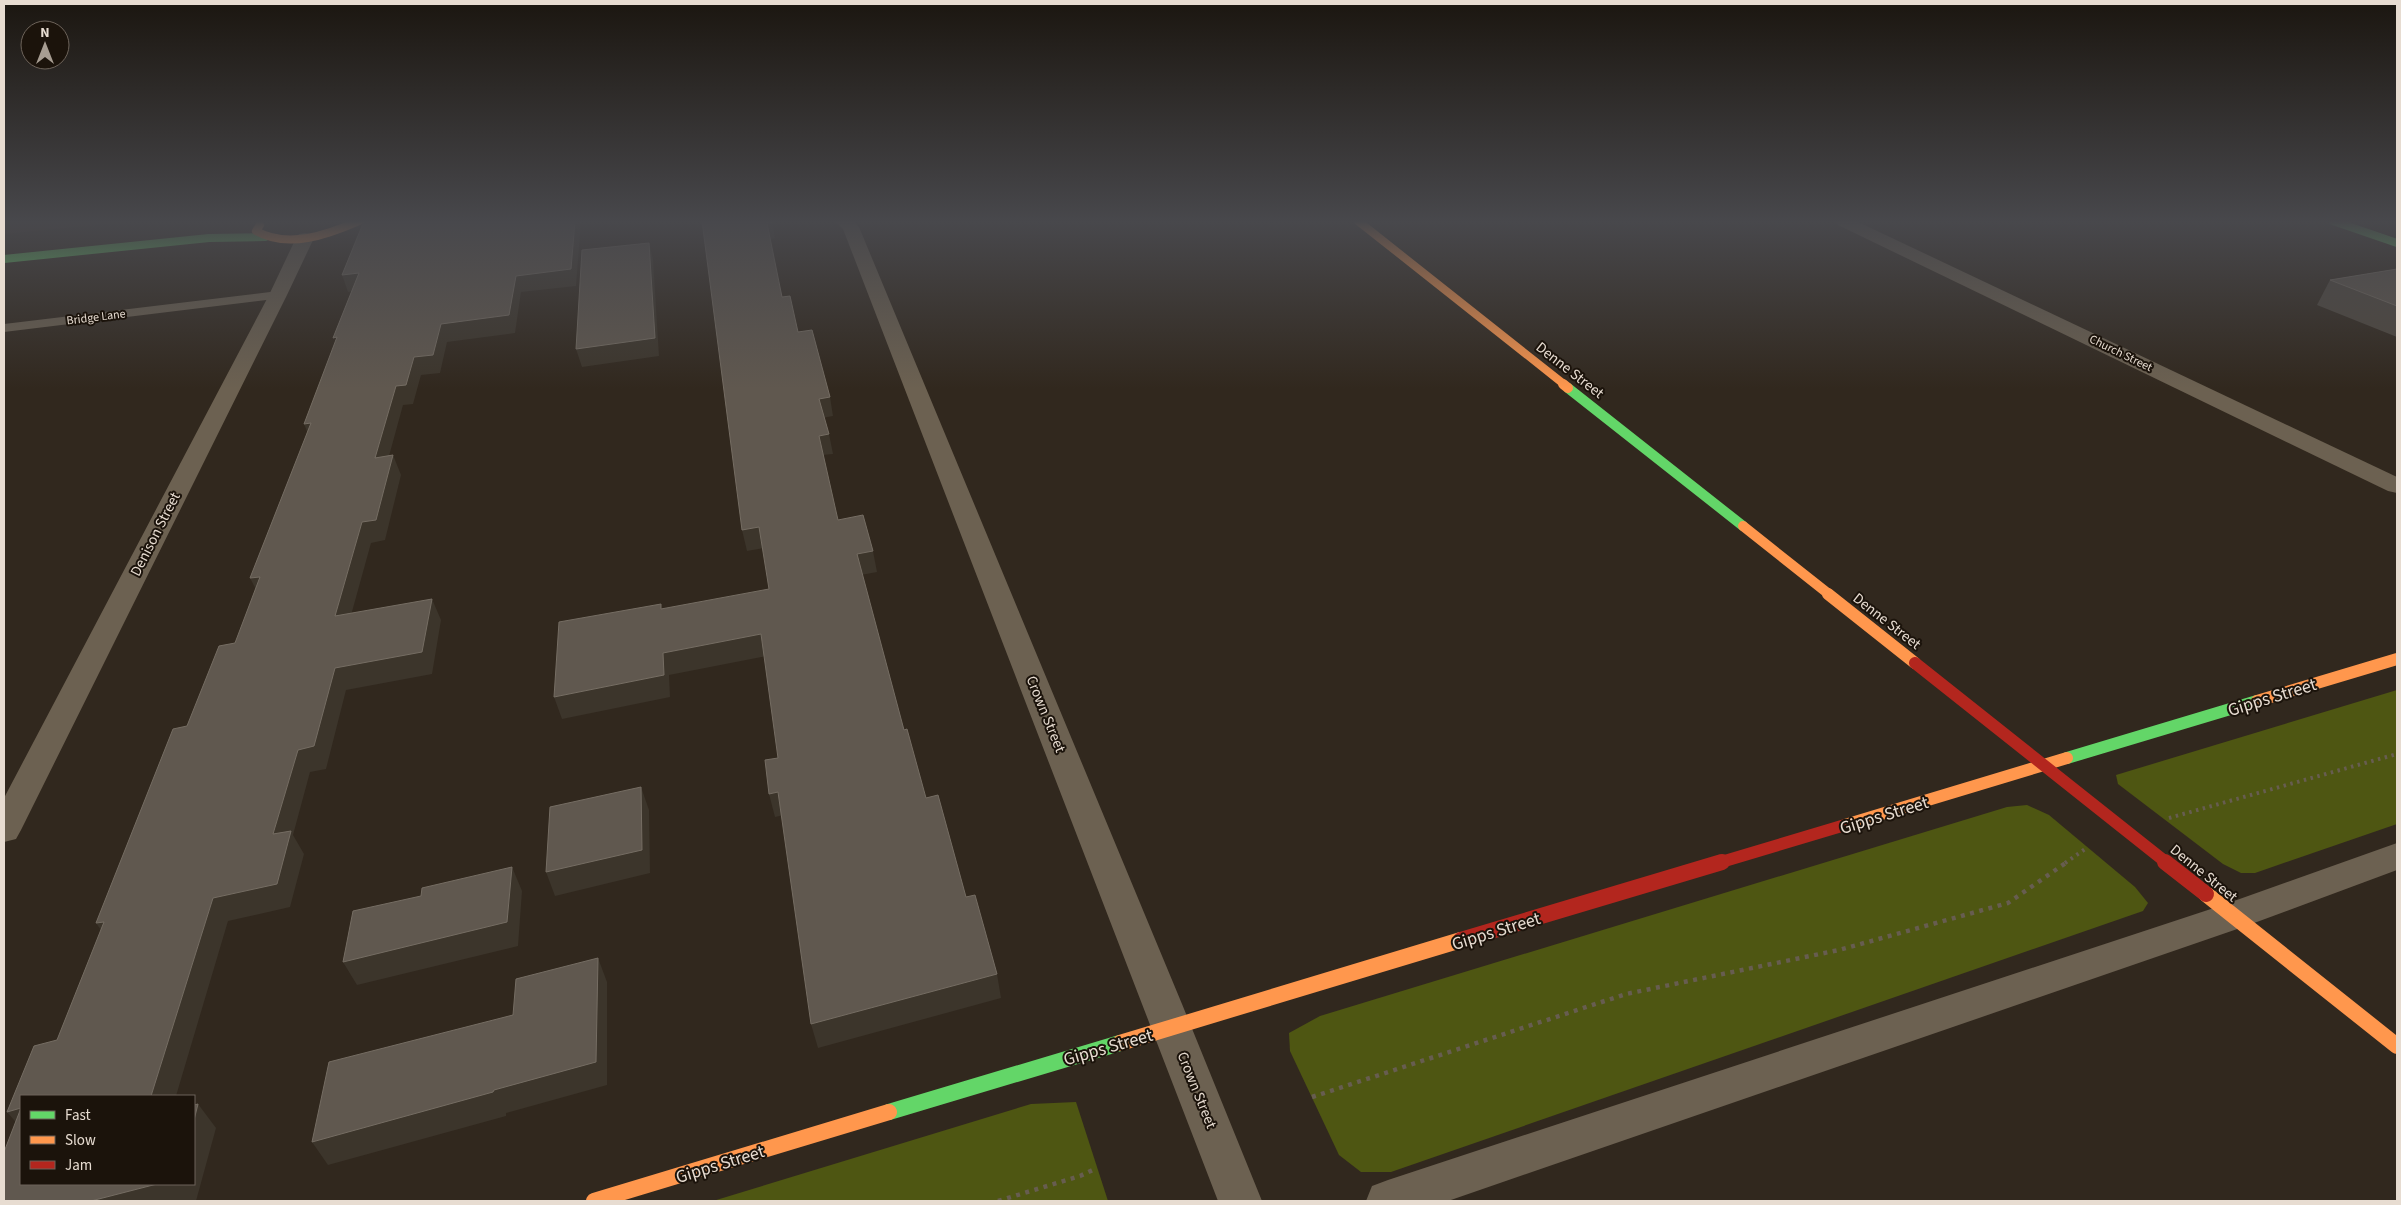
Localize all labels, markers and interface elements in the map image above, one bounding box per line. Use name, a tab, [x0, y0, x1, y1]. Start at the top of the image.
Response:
north arrow	[20, 20, 70, 70]
text: N	[40, 23, 50, 43]
street label: Bridge Lane	[66, 305, 127, 330]
street label: Church Street	[2086, 331, 2155, 376]
street label: Denne Street	[1531, 337, 1608, 404]
street label: Denison Street	[125, 489, 186, 580]
street label: Denne Street	[1848, 588, 1925, 655]
street label: Gipps Street	[2225, 672, 2320, 723]
street label: Crown Street	[1021, 673, 1070, 756]
street label: Gipps Street	[1837, 790, 1932, 841]
street label: Denne Street	[2166, 840, 2242, 907]
street label: Gipps Street	[1449, 906, 1544, 957]
street label: Gipps Street	[1061, 1023, 1156, 1072]
street label: Crown Street	[1172, 1049, 1221, 1132]
legend	[20, 1095, 195, 1185]
text: Fast	[65, 1105, 91, 1126]
text: Slow	[65, 1130, 96, 1151]
street label: Gipps Street	[673, 1139, 768, 1190]
text: Jam	[65, 1155, 92, 1176]

